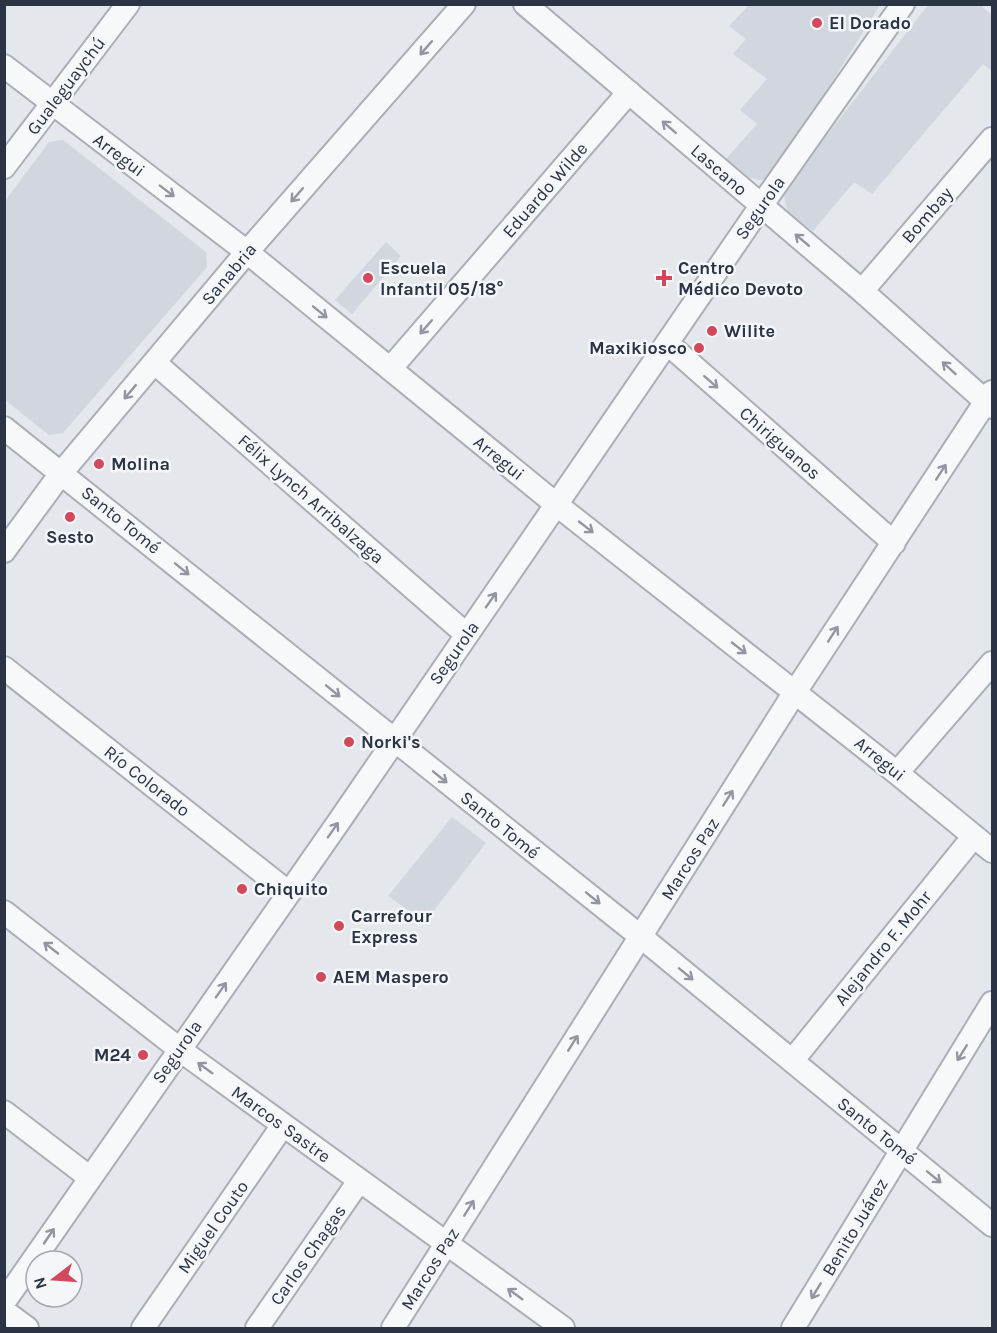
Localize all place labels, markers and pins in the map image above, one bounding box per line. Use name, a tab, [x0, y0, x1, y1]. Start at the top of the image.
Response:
place label: El Dorado	[829, 12, 911, 34]
marker: El Dorado	[810, 16, 824, 30]
place label: Escuela Infantil 05/18°	[380, 257, 504, 300]
place label: Centro Médico Devoto	[678, 257, 803, 300]
marker: Centro Médico Devoto	[655, 269, 673, 287]
marker: Escuela Infantil 05/18°	[361, 271, 375, 285]
place label: Wilite	[724, 320, 775, 342]
marker: Wilite	[705, 324, 719, 338]
place label: Maxikiosco	[589, 337, 687, 359]
marker: Maxikiosco	[692, 341, 706, 355]
place label: Molina	[111, 453, 170, 475]
marker: Molina	[92, 457, 106, 471]
marker: Sesto	[63, 510, 77, 524]
place label: Sesto	[46, 526, 94, 548]
place label: Norki's	[361, 731, 420, 753]
marker: Norki's	[342, 735, 356, 749]
place label: Chiquito	[254, 878, 328, 900]
marker: Chiquito	[235, 882, 249, 896]
place label: Carrefour Express	[351, 905, 432, 948]
marker: Carrefour Express	[332, 919, 346, 933]
place label: AEM Maspero	[333, 966, 449, 988]
marker: AEM Maspero	[314, 970, 328, 984]
place label: M24	[94, 1044, 131, 1066]
marker: M24	[136, 1048, 150, 1062]

